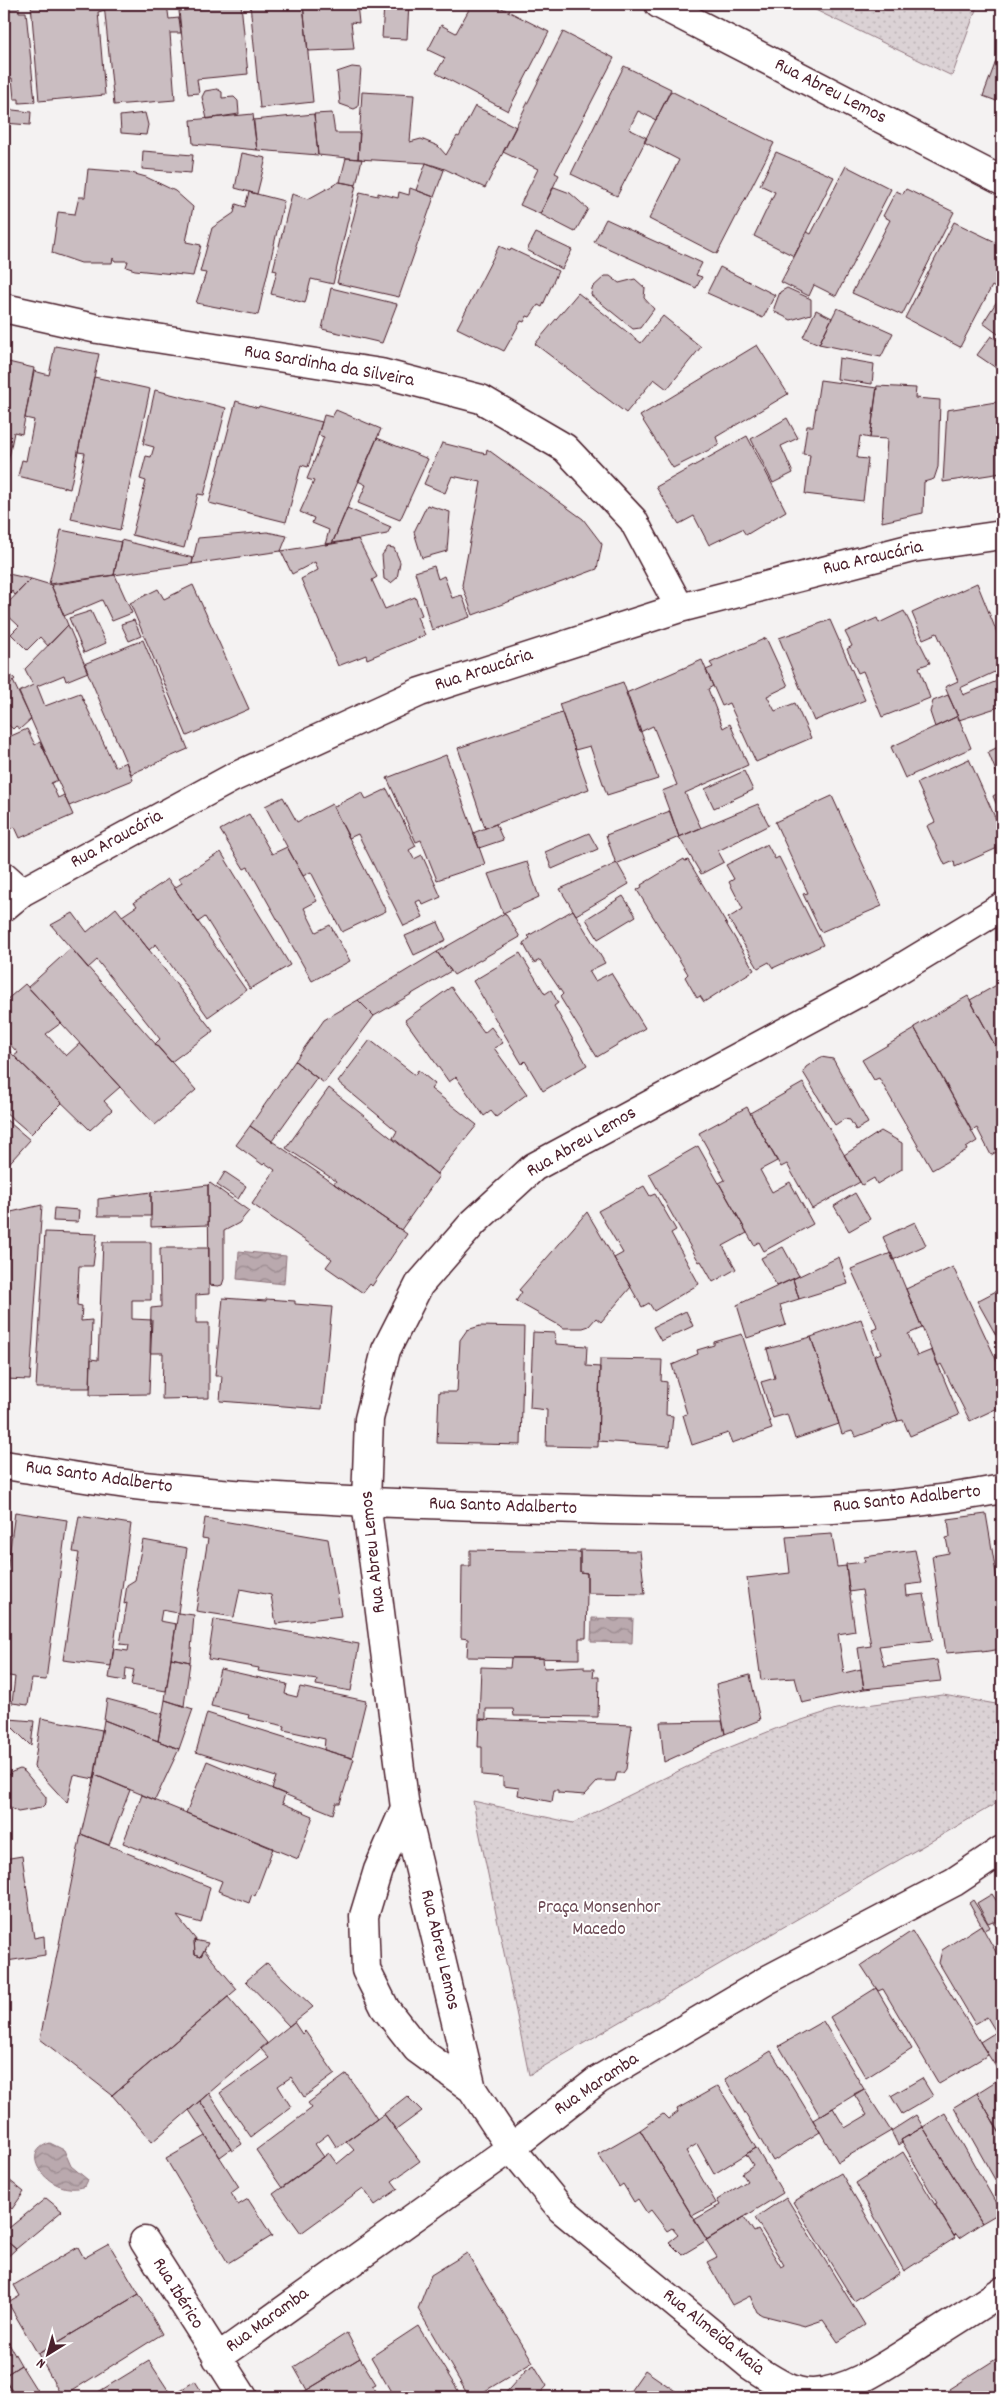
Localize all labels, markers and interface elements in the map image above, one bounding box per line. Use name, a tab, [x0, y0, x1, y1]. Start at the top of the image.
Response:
street label: Rua Abreu Lemos	[769, 52, 891, 132]
street label: Rua Sardinha da Silveira	[242, 339, 417, 395]
street label: Rua Araucária	[820, 534, 927, 584]
street label: Rua Araucária	[431, 642, 538, 700]
street label: Rua Araucária	[66, 803, 169, 876]
street label: Rua Abreu Lemos	[522, 1101, 642, 1185]
street label: Rua Santo Adalberto	[24, 1454, 174, 1502]
street label: Rua Santo Adalberto	[832, 1479, 982, 1521]
street label: Rua Abreu Lemos	[354, 1489, 394, 1615]
street label: Rua Santo Adalberto	[428, 1491, 578, 1523]
street label: Rua Abreu Lemos	[412, 1887, 466, 2013]
park label: Praça Monsenhor Macedo	[537, 1895, 661, 1944]
street label: Rua Maramba	[549, 2046, 646, 2123]
street label: Rua Ibérico	[144, 2253, 210, 2335]
street label: Rua Maramba	[221, 2281, 316, 2360]
street label: Rua Almeida Maia	[656, 2283, 771, 2384]
north arrow	[22, 2328, 72, 2378]
text: N	[33, 2353, 50, 2373]

